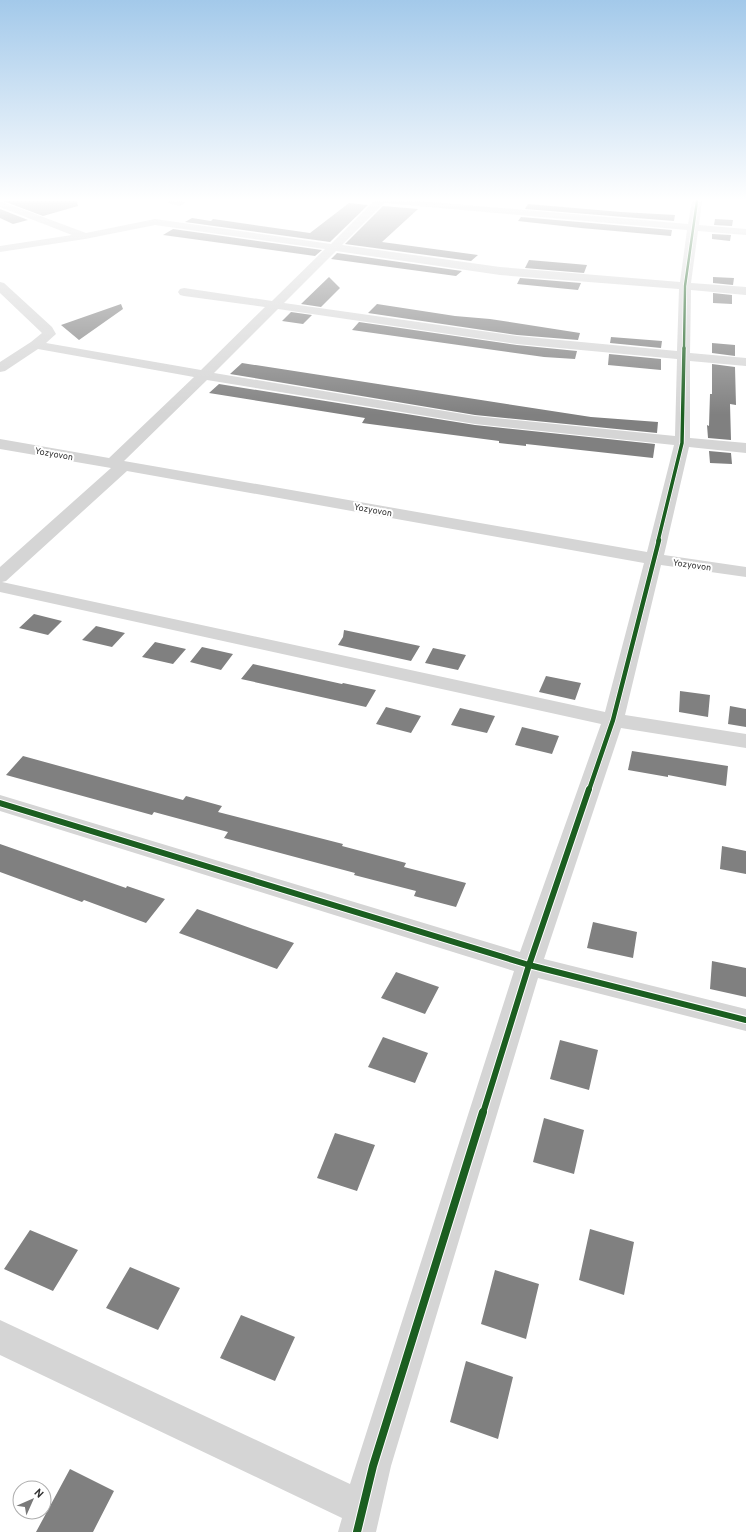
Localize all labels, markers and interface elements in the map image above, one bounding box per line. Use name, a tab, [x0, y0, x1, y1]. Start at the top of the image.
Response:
street label: Yozyovon	[34, 446, 74, 463]
street label: Yozyovon	[353, 502, 393, 519]
street label: Yozyovon	[672, 557, 712, 574]
north arrow	[12, 1480, 52, 1520]
text: N	[31, 1486, 46, 1501]

